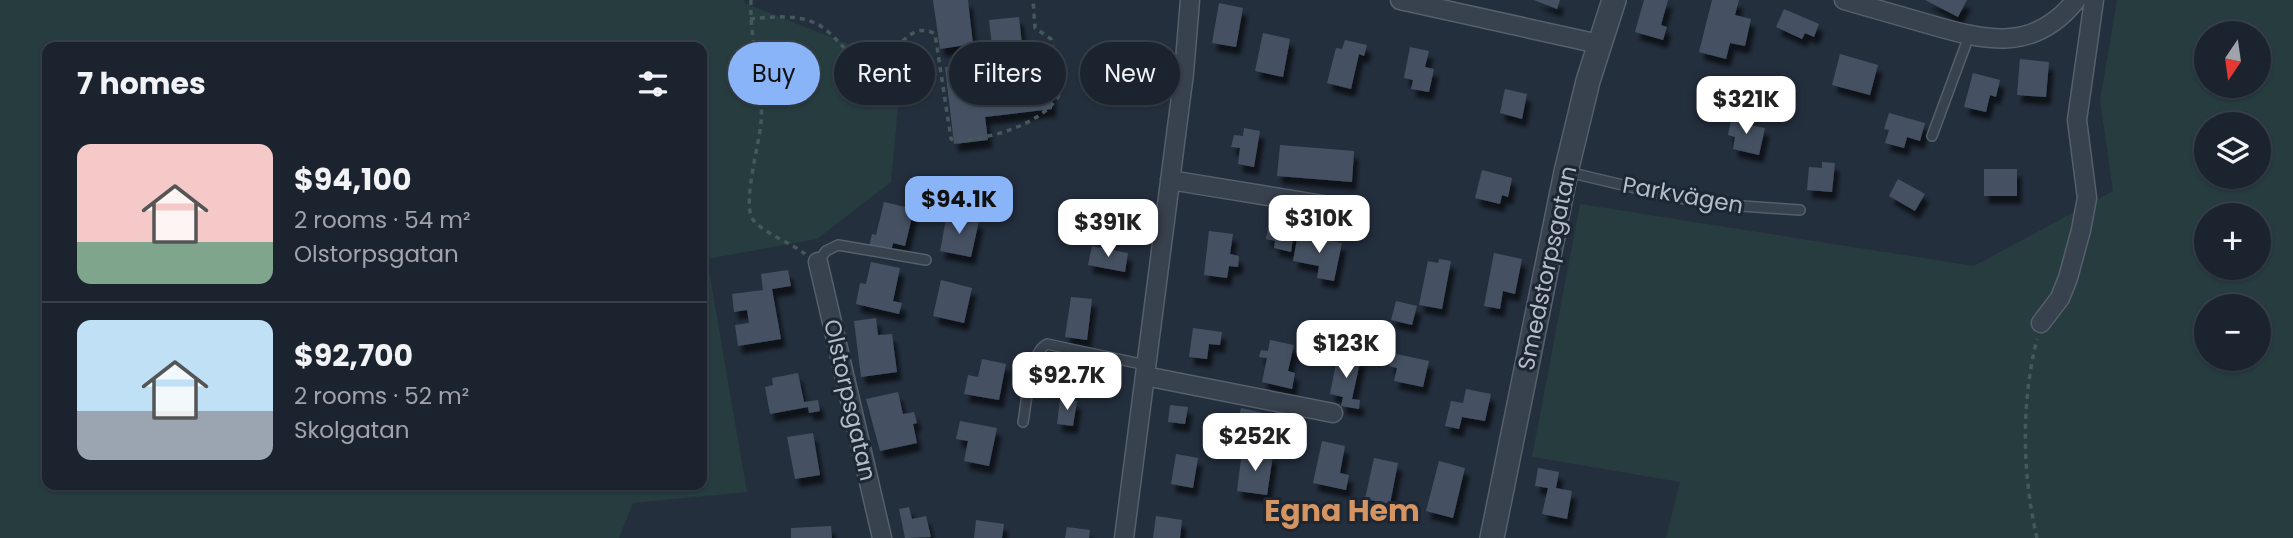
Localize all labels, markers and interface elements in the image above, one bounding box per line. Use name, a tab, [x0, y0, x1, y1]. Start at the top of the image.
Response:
north arrow	[2194, 21, 2272, 98]
map controls	[2194, 21, 2271, 371]
chip: Buy	[728, 42, 820, 105]
chip: Rent	[834, 42, 935, 105]
chip: Filters	[949, 42, 1066, 105]
chip: New	[1080, 42, 1180, 105]
text: 7 homes	[77, 62, 206, 105]
icon: filters	[634, 65, 672, 103]
pin: $321K	[1697, 76, 1795, 136]
text: $321K	[1713, 83, 1779, 115]
button: layers	[2194, 112, 2271, 189]
text: $94,100	[294, 158, 412, 201]
street label: Smedstorpsgatan	[1510, 163, 1584, 373]
street label: Parkvägen	[1620, 169, 1746, 221]
icon: home	[133, 172, 217, 256]
pin: $94.1K	[902, 176, 1016, 236]
text: $94.1K	[921, 183, 997, 215]
pin: $310K	[1270, 196, 1368, 255]
pin: $391K	[1059, 200, 1157, 259]
text: $310K	[1285, 202, 1353, 234]
button: +	[2194, 203, 2271, 280]
text: 2 rooms · 54 m²	[294, 204, 471, 236]
text: $391K	[1074, 206, 1142, 238]
text: Olstorpsgatan	[294, 238, 459, 270]
button: −	[2194, 294, 2271, 371]
street label: Olstorpsgatan	[816, 316, 884, 484]
pin: $123K	[1297, 320, 1395, 380]
text: $123K	[1313, 327, 1379, 359]
text: $92,700	[294, 334, 413, 377]
icon: home	[133, 348, 217, 432]
pin: $92.7K	[1010, 352, 1124, 412]
text: $92.7K	[1028, 359, 1106, 391]
text: 2 rooms · 52 m²	[294, 380, 469, 412]
text: Skolgatan	[294, 414, 409, 446]
pin: $252K	[1206, 414, 1304, 473]
text: $252K	[1219, 420, 1291, 452]
district label: Egna Hem	[1264, 489, 1420, 532]

